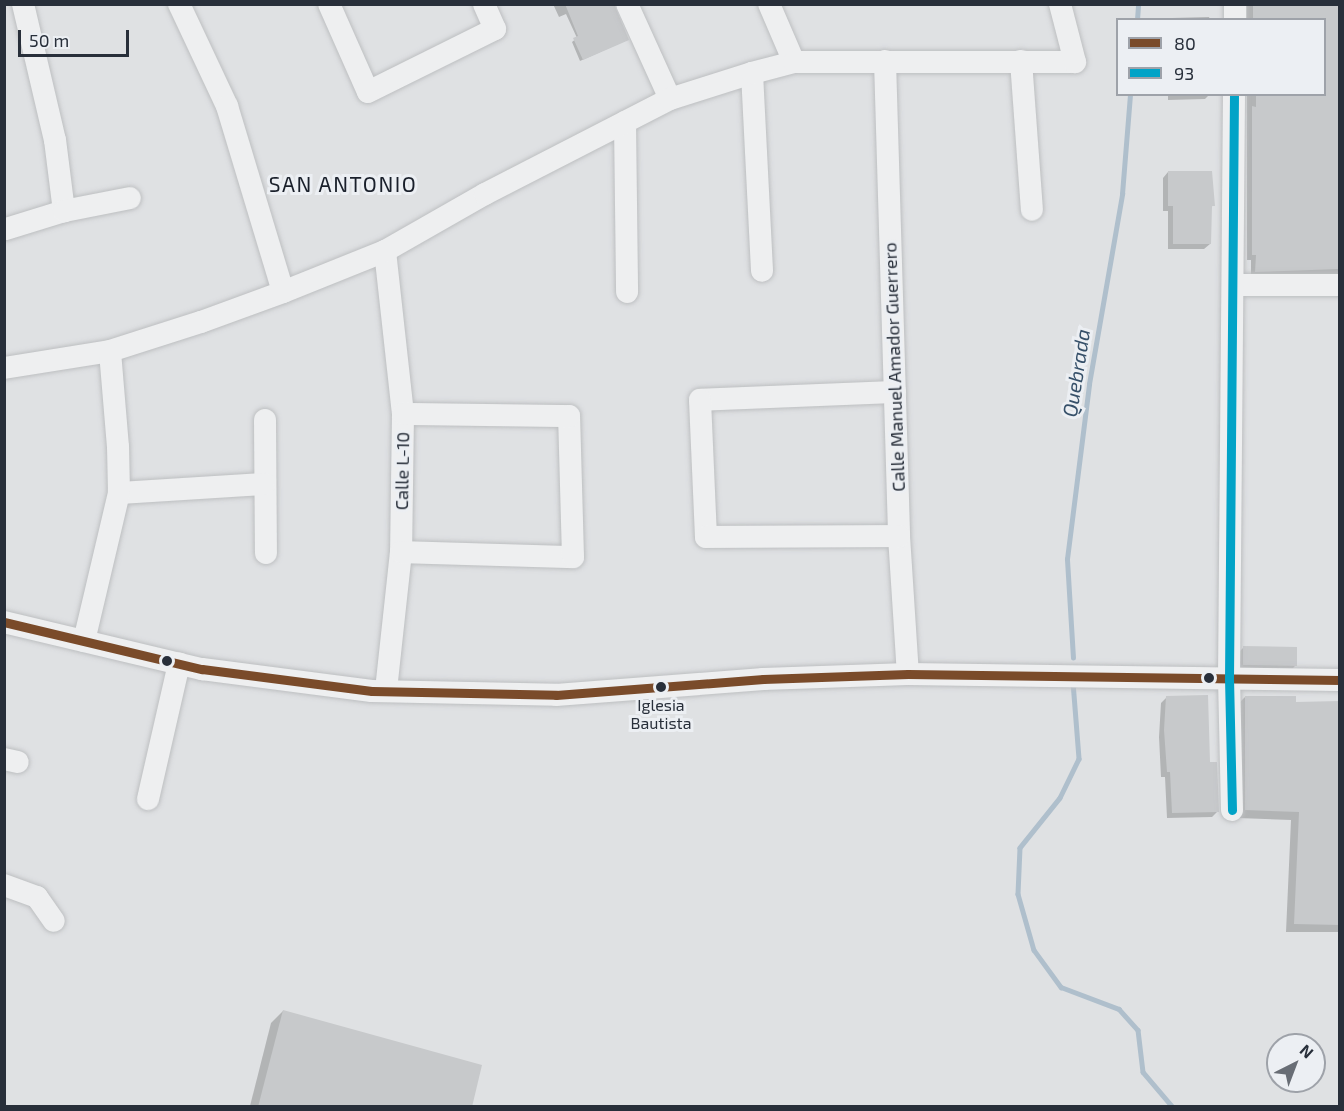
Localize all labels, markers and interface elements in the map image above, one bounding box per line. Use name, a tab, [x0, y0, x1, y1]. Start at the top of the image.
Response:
scale bar	[21, 18, 132, 56]
legend	[1116, 18, 1326, 96]
text: 50 m	[29, 29, 69, 51]
text: 80	[1174, 32, 1196, 54]
text: 93	[1174, 62, 1194, 84]
district label: SAN ANTONIO	[269, 171, 417, 197]
street label: Calle Manuel Amador Guerrero	[879, 241, 909, 493]
water label: Quebrada	[1057, 327, 1095, 419]
street label: Calle L-10	[391, 432, 413, 510]
unlabelled marker	[161, 655, 173, 667]
unlabelled marker	[1203, 672, 1215, 684]
marker: Iglesia Bautista	[655, 681, 667, 693]
place label: Iglesia Bautista	[631, 695, 691, 733]
north arrow	[1266, 1033, 1326, 1093]
text: N	[1296, 1040, 1318, 1062]

